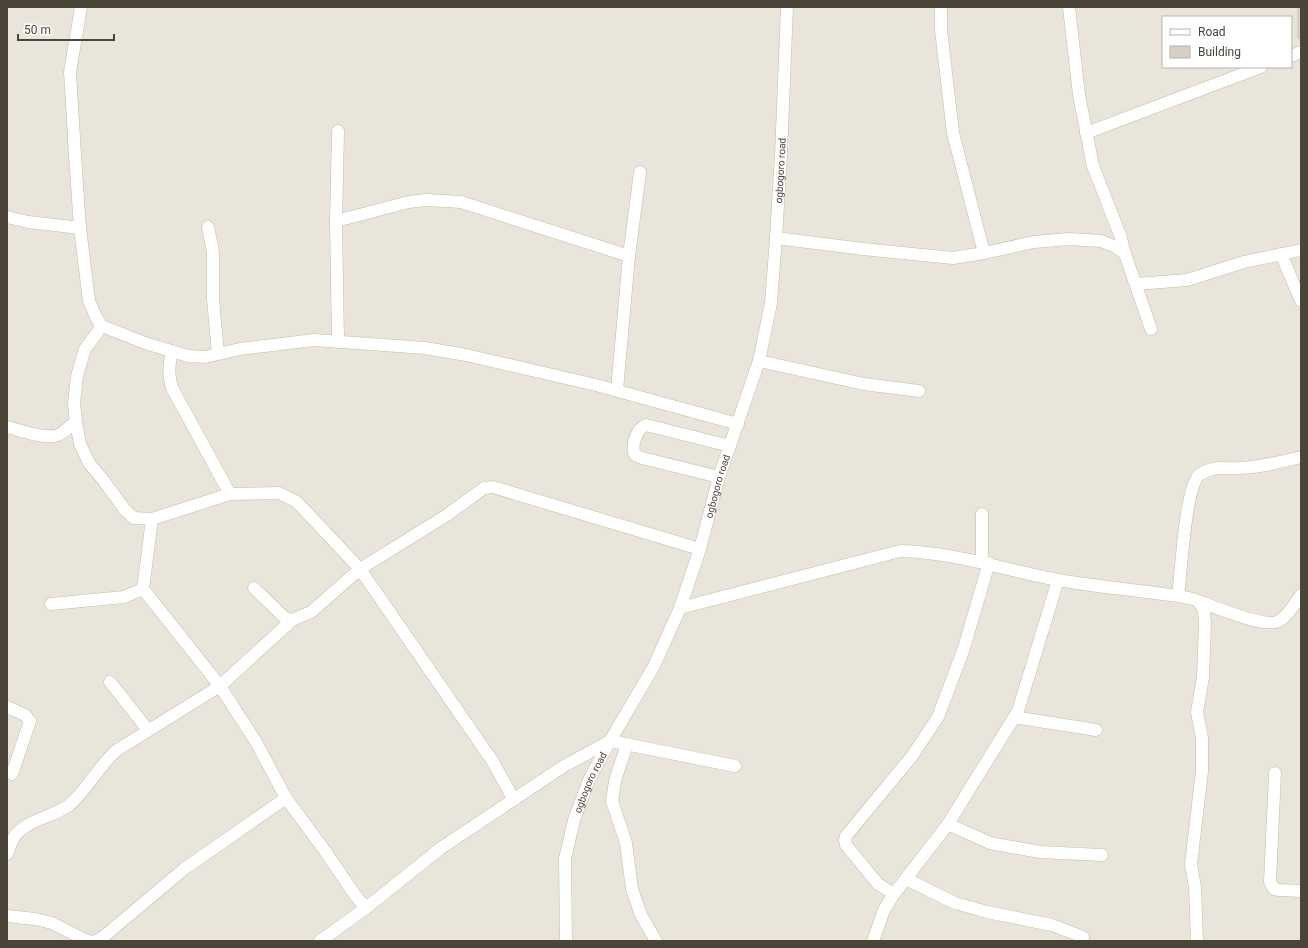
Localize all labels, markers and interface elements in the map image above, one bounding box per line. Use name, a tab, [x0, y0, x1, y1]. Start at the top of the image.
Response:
scale bar	[18, 16, 114, 42]
legend	[1162, 16, 1292, 68]
text: 50 m	[24, 23, 51, 37]
text: Road	[1198, 25, 1226, 39]
text: Building	[1198, 45, 1241, 59]
street label: ogbogoro road	[773, 138, 787, 204]
street label: ogbogoro road	[703, 453, 732, 519]
street label: ogbogoro road	[572, 750, 609, 814]

